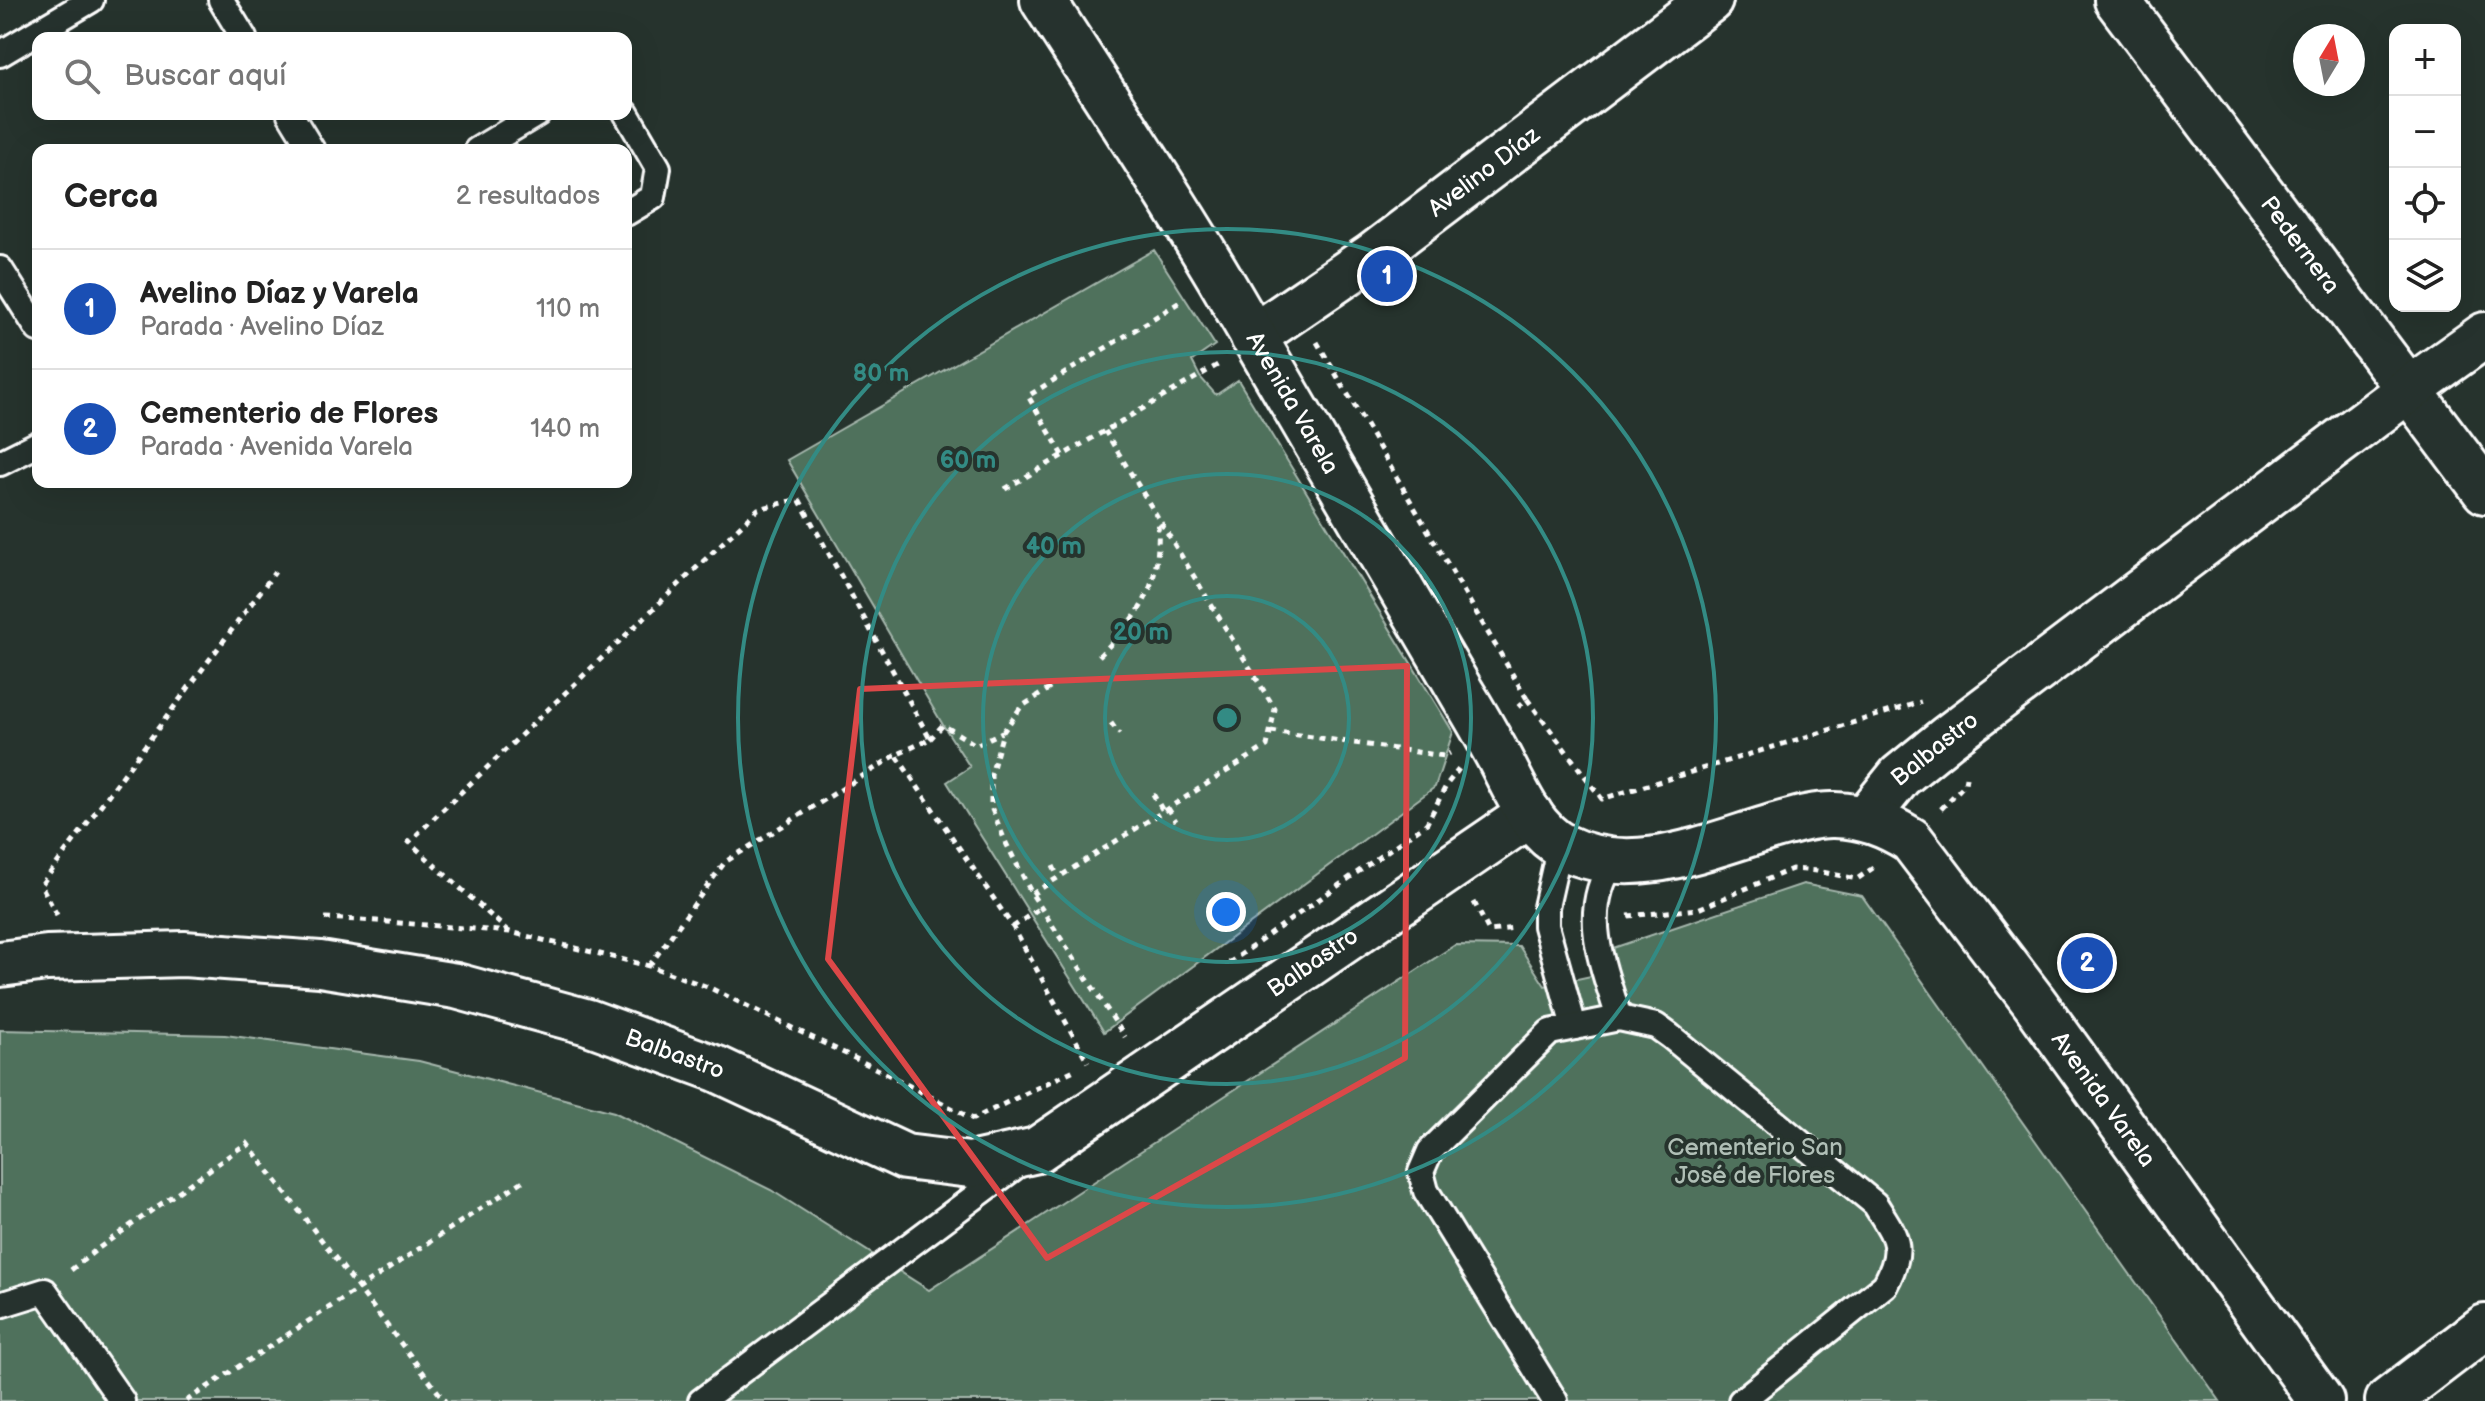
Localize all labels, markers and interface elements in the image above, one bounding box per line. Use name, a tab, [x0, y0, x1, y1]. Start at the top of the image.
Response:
north arrow	[2293, 24, 2365, 96]
map controls	[2389, 24, 2461, 312]
button: +	[2389, 24, 2461, 96]
search box	[32, 32, 632, 120]
icon: search	[60, 54, 104, 98]
text: Buscar aquí	[124, 58, 286, 94]
button: −	[2389, 96, 2461, 168]
street label: Avelino Díaz	[1422, 120, 1546, 223]
button: locate	[2389, 168, 2461, 240]
text: Cerca	[64, 176, 159, 217]
text: 2 resultados	[456, 181, 600, 212]
street label: Pedernera	[2255, 190, 2346, 299]
button: layers	[2389, 240, 2461, 312]
pin: 1	[1361, 246, 1413, 306]
text: Avelino Díaz y Varela	[140, 276, 419, 312]
text: 1	[85, 294, 95, 325]
text: 110 m	[536, 294, 600, 325]
text: Parada · Avelino Díaz	[140, 312, 384, 343]
street label: Avenida Varela	[1240, 326, 1345, 479]
text: 80 m	[853, 359, 909, 388]
text: Cementerio de Flores	[140, 396, 438, 432]
text: 2	[82, 414, 98, 445]
text: 140 m	[530, 414, 600, 445]
text: Parada · Avenida Varela	[140, 432, 413, 463]
text: 60 m	[940, 446, 996, 475]
text: 40 m	[1026, 532, 1082, 561]
text: 20 m	[1113, 618, 1169, 647]
centre of rings	[1213, 704, 1241, 732]
street label: Balbastro	[1885, 705, 1984, 792]
your location	[1206, 892, 1246, 932]
street label: Balbastro	[1262, 921, 1364, 1003]
pin: 2	[2061, 933, 2113, 993]
street label: Balbastro	[621, 1022, 730, 1085]
street label: Avenida Varela	[2045, 1026, 2162, 1172]
park label: Cementerio San José de Flores	[1667, 1133, 1843, 1190]

